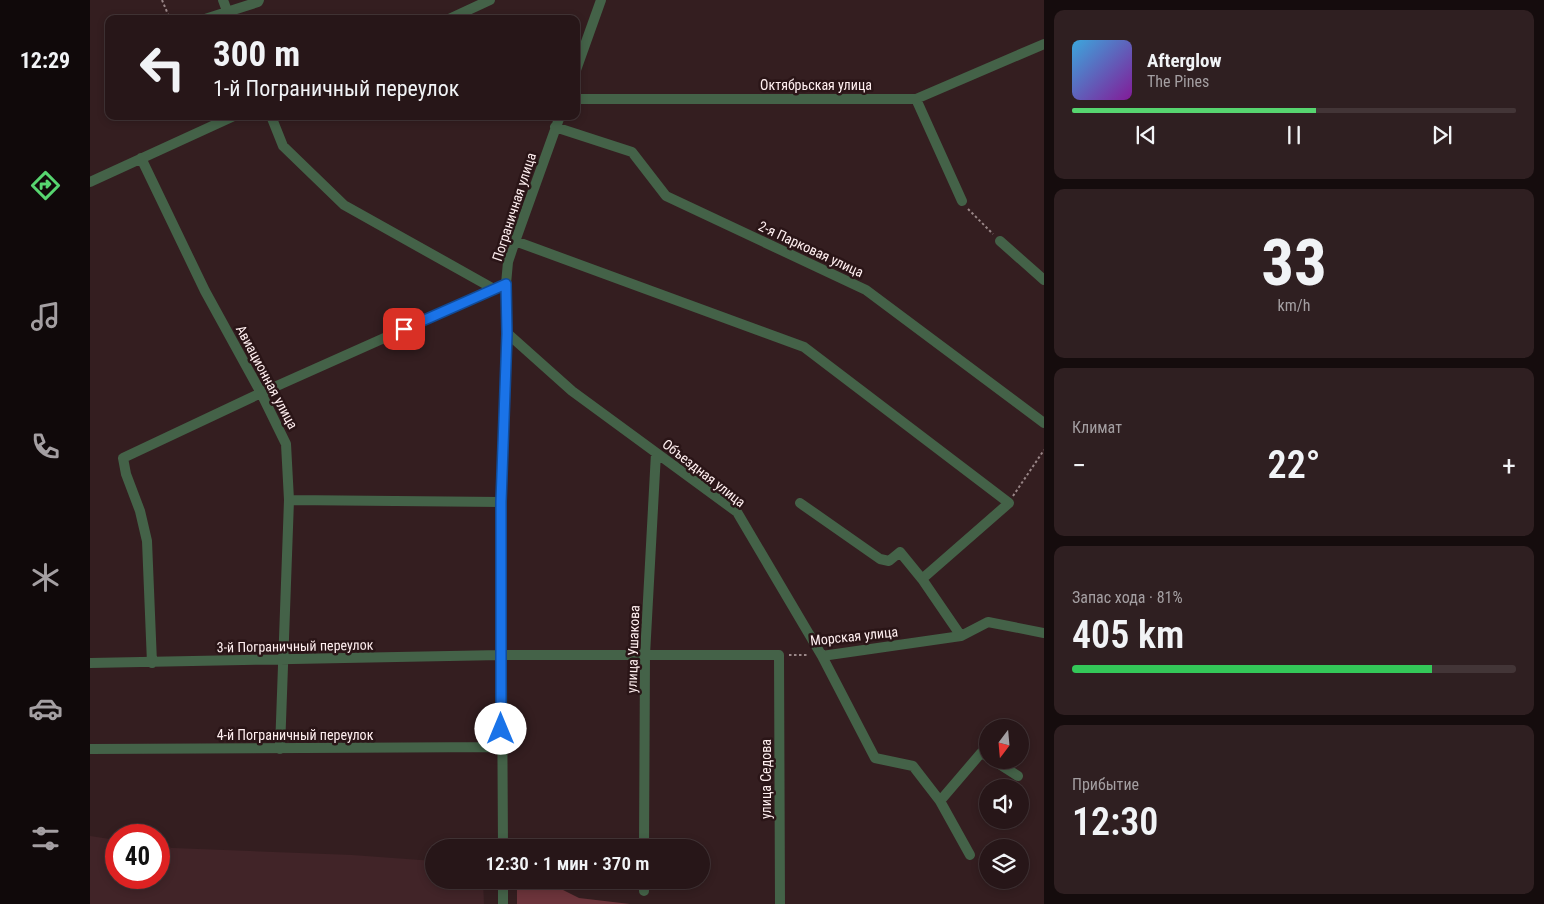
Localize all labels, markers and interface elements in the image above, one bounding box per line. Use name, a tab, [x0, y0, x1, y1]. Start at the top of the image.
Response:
text: 300 m	[213, 34, 300, 75]
icon: left	[130, 35, 195, 100]
text: 12:29	[20, 48, 70, 73]
text: Afterglow	[1147, 49, 1221, 72]
text: The Pines	[1147, 72, 1209, 91]
text: 1-й Пограничный переулок	[213, 76, 459, 101]
street label: Октябрьская улица	[760, 77, 872, 93]
icon: previous	[1132, 121, 1160, 149]
icon: pause	[1280, 121, 1308, 149]
icon: next	[1428, 121, 1456, 149]
street label: Пограничная улица	[489, 151, 539, 263]
icon: directions	[28, 168, 63, 203]
street label: 2-я Парковая улица	[756, 218, 866, 280]
text: 33	[1261, 225, 1327, 301]
text: km/h	[1278, 296, 1310, 315]
icon: music	[28, 299, 63, 334]
pin	[383, 308, 425, 350]
icon: arrive	[390, 315, 418, 343]
street label: Авиационная улица	[233, 322, 301, 432]
text: Климат	[1072, 418, 1122, 437]
icon: phone	[28, 429, 63, 464]
street label: Объездная улица	[659, 436, 749, 510]
text: 22°	[1268, 443, 1320, 487]
text: −	[1072, 449, 1086, 482]
text: +	[1502, 449, 1516, 482]
icon: climate	[28, 560, 63, 595]
text: Запас хода · 81%	[1072, 588, 1183, 607]
street label: улица Ушакова	[623, 605, 643, 693]
text: 405 km	[1072, 613, 1184, 657]
street label: Морская улица	[809, 623, 899, 649]
street label: 3-й Пограничный переулок	[217, 637, 374, 655]
icon: car	[28, 691, 63, 726]
position arrow	[474, 702, 526, 754]
north arrow	[979, 719, 1029, 769]
map controls	[979, 719, 1029, 889]
street label: 4-й Пограничный переулок	[217, 727, 374, 743]
street label: улица Седова	[758, 739, 774, 819]
text: Прибытие	[1072, 775, 1139, 794]
button: sound	[979, 779, 1029, 829]
text: 12:30	[1072, 800, 1158, 844]
icon: filters	[28, 821, 63, 856]
speed limit sign: 40	[105, 824, 170, 889]
button: layers	[979, 839, 1029, 889]
text: 12:30 · 1 мин · 370 m	[486, 852, 649, 875]

